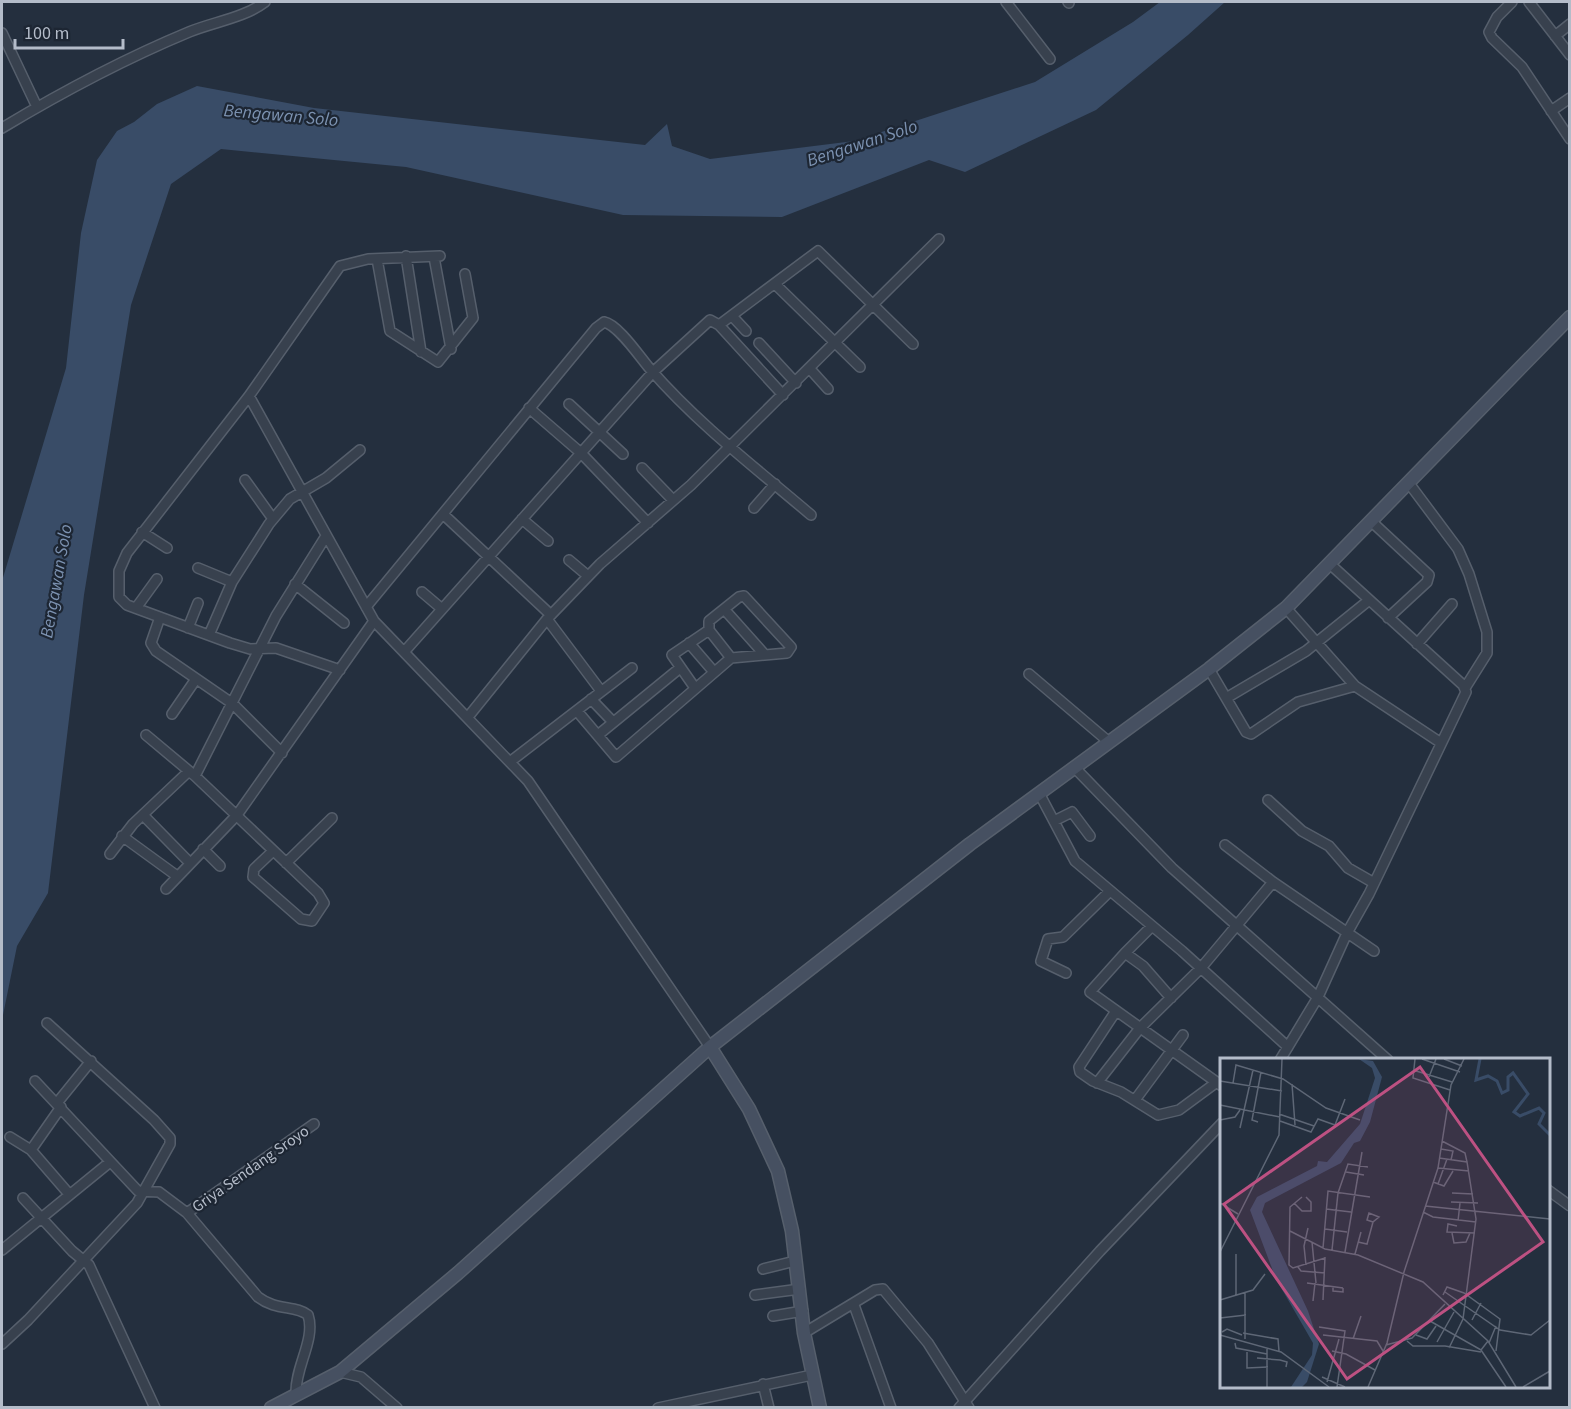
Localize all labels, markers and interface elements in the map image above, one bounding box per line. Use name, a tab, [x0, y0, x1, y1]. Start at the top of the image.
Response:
scale bar	[15, 12, 123, 50]
text: 100 m	[24, 21, 69, 46]
water label: Bengawan Solo	[223, 98, 339, 133]
water label: Bengawan Solo	[804, 114, 921, 173]
water label: Bengawan Solo	[34, 522, 79, 640]
inset map	[1220, 1058, 1550, 1388]
street label: Griya Sendang Sroyo	[187, 1120, 314, 1218]

